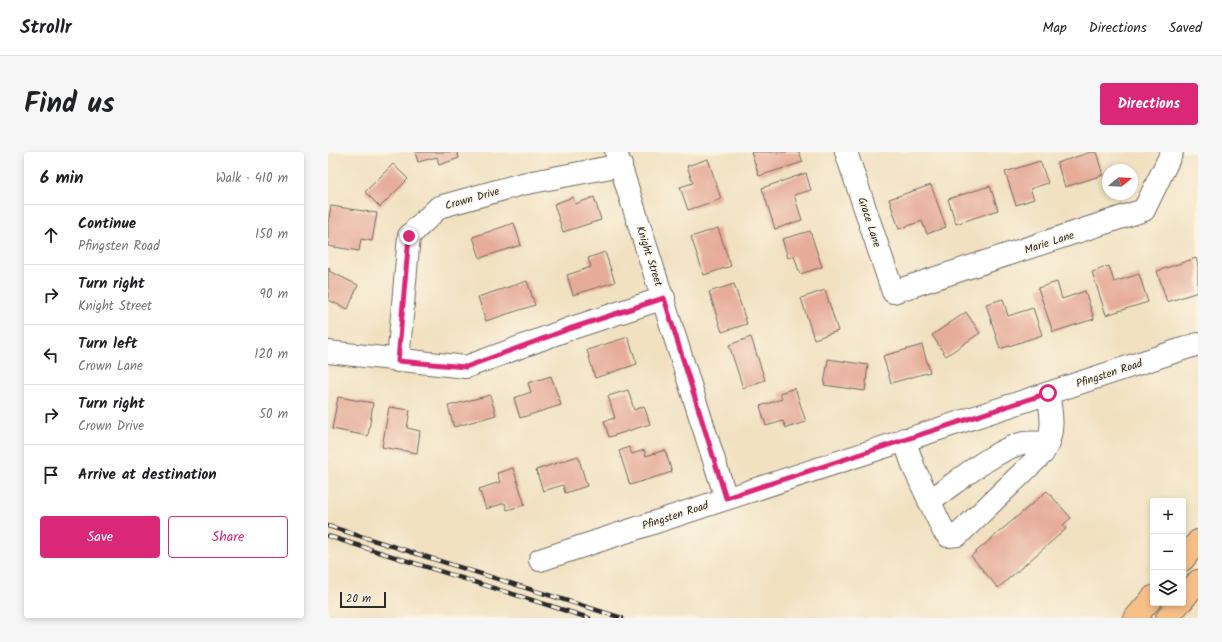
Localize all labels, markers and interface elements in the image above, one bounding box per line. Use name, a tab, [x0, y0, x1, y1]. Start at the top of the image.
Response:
text: Strollr	[20, 13, 72, 43]
text: Map	[1042, 17, 1067, 39]
text: Directions	[1089, 17, 1147, 39]
text: Saved	[1169, 17, 1202, 39]
text: Find us	[24, 82, 115, 127]
button: Directions	[1100, 83, 1198, 125]
north arrow	[1102, 164, 1138, 200]
text: 6 min	[40, 165, 84, 192]
text: Walk · 410 m	[216, 168, 288, 189]
street label: Crown Drive	[443, 183, 502, 215]
street label: Grace Lane	[852, 195, 886, 250]
text: Continue	[78, 212, 136, 236]
icon: ahead	[40, 224, 62, 246]
text: 150 m	[255, 224, 288, 245]
street label: Knight Street	[631, 224, 668, 290]
street label: Marie Lane	[1022, 226, 1077, 259]
route end	[400, 227, 418, 245]
text: Pfingsten Road	[78, 236, 160, 257]
text: Turn right	[78, 272, 145, 296]
icon: right	[40, 284, 62, 306]
text: 90 m	[260, 284, 288, 305]
text: Knight Street	[78, 296, 152, 317]
text: Turn left	[78, 332, 138, 356]
icon: left	[40, 344, 62, 366]
text: 120 m	[254, 344, 288, 365]
street label: Pfingsten Road	[1074, 355, 1145, 393]
text: Crown Lane	[78, 356, 143, 377]
route start	[1039, 384, 1057, 402]
text: Turn right	[78, 392, 145, 416]
icon: right	[40, 404, 62, 426]
text: 50 m	[259, 404, 288, 425]
text: Crown Drive	[78, 416, 144, 437]
text: Arrive at destination	[78, 463, 217, 487]
icon: arrive	[40, 464, 62, 486]
street label: Pfingsten Road	[640, 497, 711, 535]
map controls	[1150, 498, 1186, 606]
button: +	[1150, 498, 1186, 534]
button: Save	[40, 516, 160, 558]
button: Share	[168, 516, 288, 558]
button: −	[1150, 534, 1186, 570]
button: layers	[1150, 570, 1186, 606]
scale bar	[340, 590, 386, 609]
text: 20 m	[346, 590, 371, 608]

